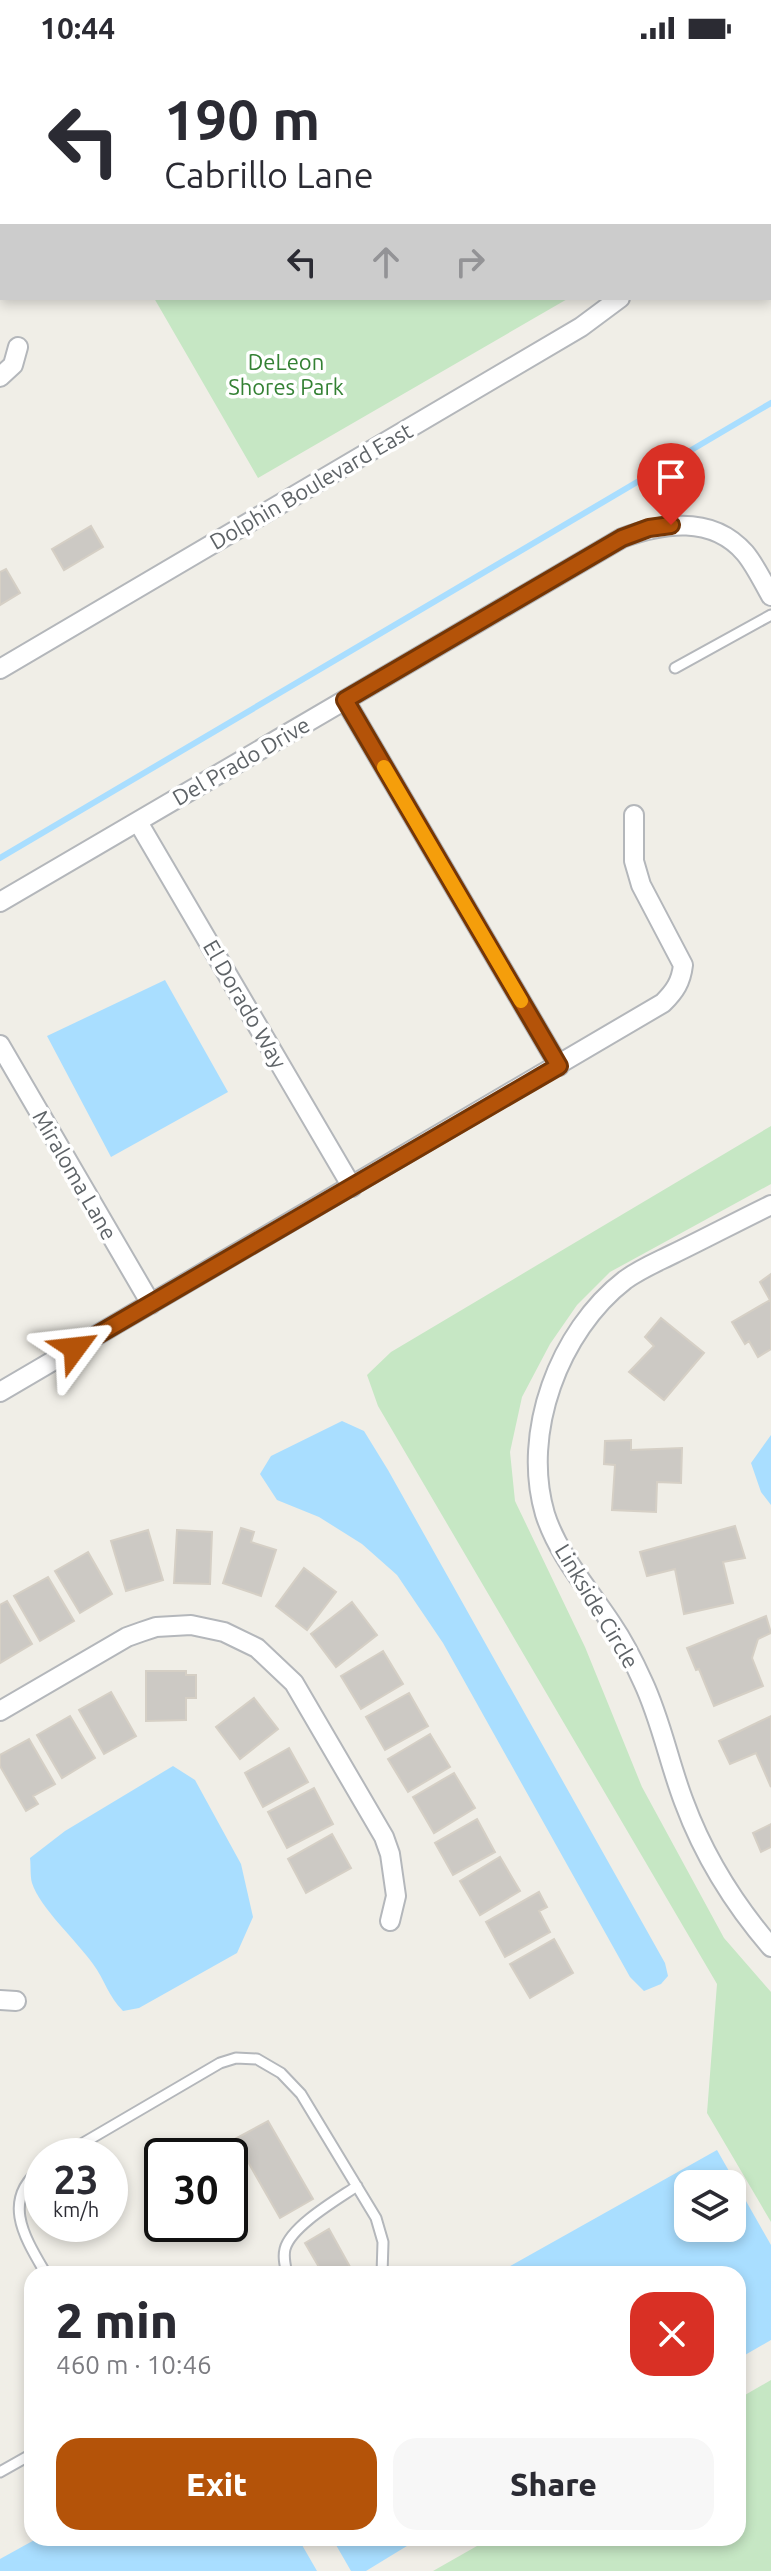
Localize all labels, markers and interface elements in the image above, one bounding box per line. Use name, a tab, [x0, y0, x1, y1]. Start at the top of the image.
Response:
text: 10:44	[40, 11, 115, 45]
icon: left	[32, 88, 136, 192]
text: 190 m	[164, 88, 320, 151]
text: Cabrillo Lane	[164, 154, 374, 195]
icon: left	[280, 240, 324, 284]
icon: ahead	[364, 240, 408, 284]
icon: right	[448, 240, 492, 284]
park label: DeLeon Shores Park	[228, 349, 344, 399]
street label: Dolphin Boulevard East	[205, 417, 417, 554]
pin	[637, 443, 705, 525]
icon: arrive	[649, 455, 693, 499]
street label: Del Prado Drive	[168, 711, 314, 810]
street label: El Dorado Way	[199, 935, 292, 1073]
street label: Miraloma Lane	[28, 1106, 123, 1244]
position arrow	[33, 1306, 117, 1390]
street label: Linkside Circle	[551, 1539, 644, 1672]
speed limit sign: 30	[144, 2138, 248, 2242]
text: 23	[53, 2157, 99, 2202]
map controls	[674, 2170, 746, 2242]
button: layers	[674, 2170, 746, 2242]
text: km/h	[53, 2198, 99, 2221]
button: close	[630, 2292, 714, 2376]
text: 2 min	[56, 2293, 178, 2347]
text: 460 m · 10:46	[56, 2350, 212, 2379]
button: Exit	[56, 2438, 377, 2530]
button: Share	[393, 2438, 714, 2530]

